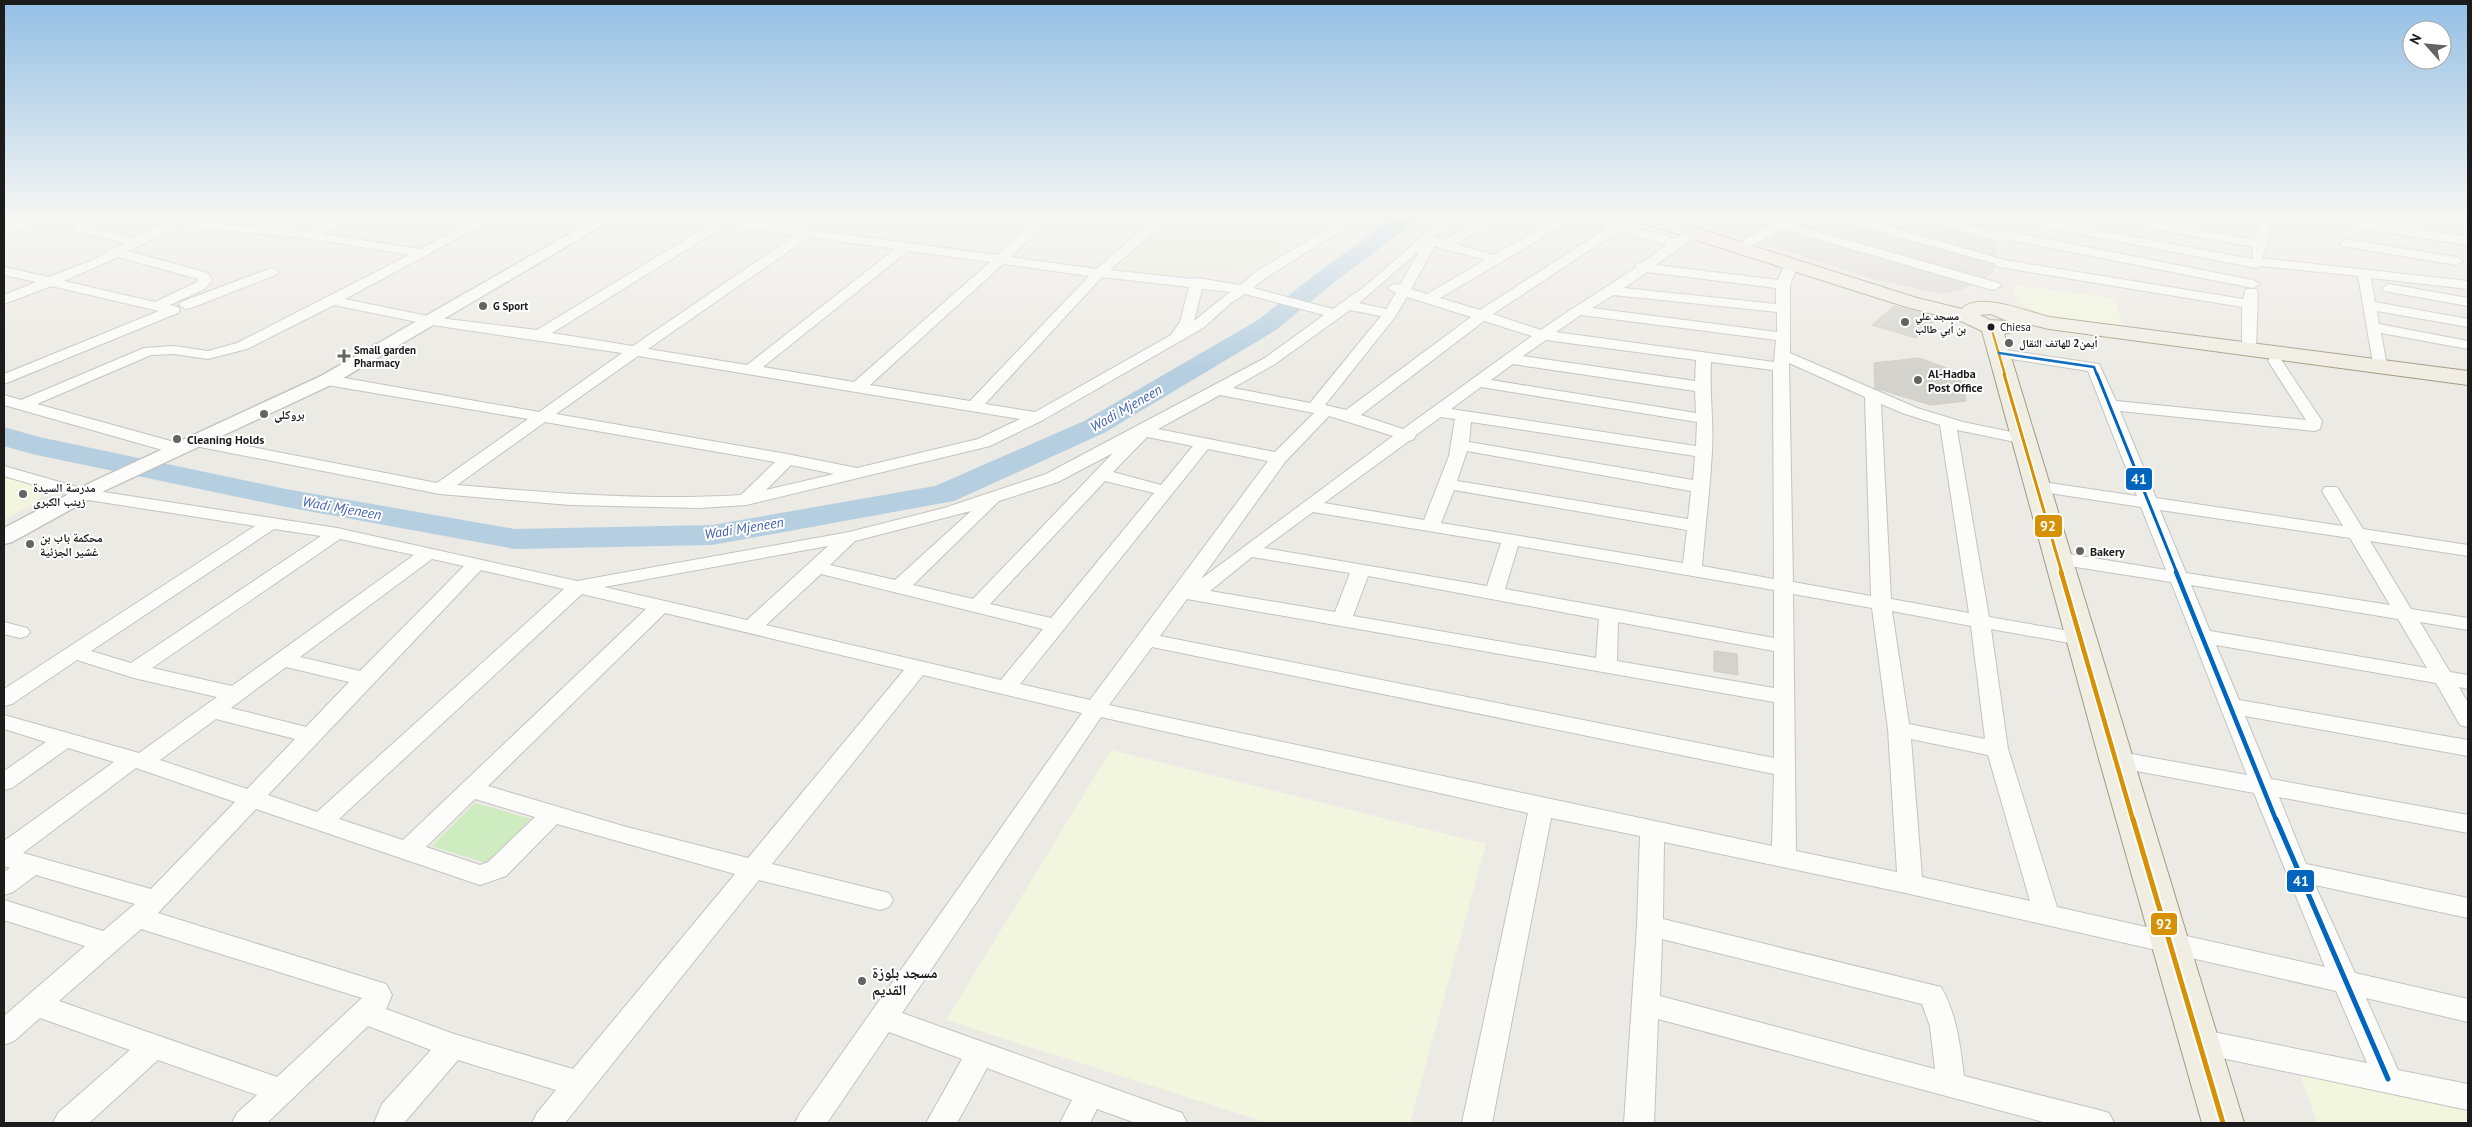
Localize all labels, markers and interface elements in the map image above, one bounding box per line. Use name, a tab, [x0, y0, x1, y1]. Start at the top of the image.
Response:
north arrow	[2402, 20, 2452, 70]
text: N	[2405, 31, 2426, 47]
place label: G Sport	[493, 299, 528, 313]
marker: G Sport	[477, 300, 489, 312]
place label: مسجد علي بن أبي طالب	[1915, 309, 1966, 338]
marker: مسجد علي بن أبي طالب	[1899, 316, 1911, 328]
place label: Chiesa	[2000, 320, 2031, 334]
marker: Chiesa	[1986, 322, 1996, 332]
place label: أيمن2 للهاتف النقال	[2019, 336, 2098, 351]
marker: أيمن2 للهاتف النقال	[2003, 337, 2015, 349]
place label: Small garden Pharmacy	[354, 343, 416, 370]
marker: Small garden Pharmacy	[338, 350, 350, 362]
place label: Al-Hadba Post Office	[1928, 366, 1983, 395]
marker: Al-Hadba Post Office	[1912, 374, 1924, 386]
water label: Wadi Mjeneen	[1087, 380, 1165, 436]
place label: بروكلي	[274, 407, 305, 424]
marker: بروكلي	[258, 408, 270, 420]
place label: Cleaning Holds	[187, 432, 264, 447]
marker: Cleaning Holds	[171, 433, 183, 445]
line badge: 41	[2125, 467, 2153, 491]
text: 41	[2131, 470, 2147, 488]
place label: مدرسة السيدة زينب الكبرى	[33, 480, 96, 510]
marker: مدرسة السيدة زينب الكبرى	[17, 488, 29, 500]
water label: Wadi Mjeneen	[301, 492, 383, 524]
water label: Wadi Mjeneen	[703, 513, 785, 543]
line badge: 92	[2034, 514, 2063, 538]
text: 92	[2040, 517, 2056, 535]
place label: محكمة باب بن غشير الجزئية	[40, 530, 103, 559]
marker: محكمة باب بن غشير الجزئية	[24, 538, 36, 550]
place label: Bakery	[2090, 544, 2125, 559]
marker: Bakery	[2074, 545, 2086, 557]
line badge: 41	[2286, 869, 2315, 893]
text: 41	[2293, 872, 2309, 890]
line badge: 92	[2150, 912, 2178, 936]
text: 92	[2156, 915, 2172, 933]
place label: مسجد بلوزة القديم	[872, 963, 938, 1000]
marker: مسجد بلوزة القديم	[856, 975, 868, 987]

